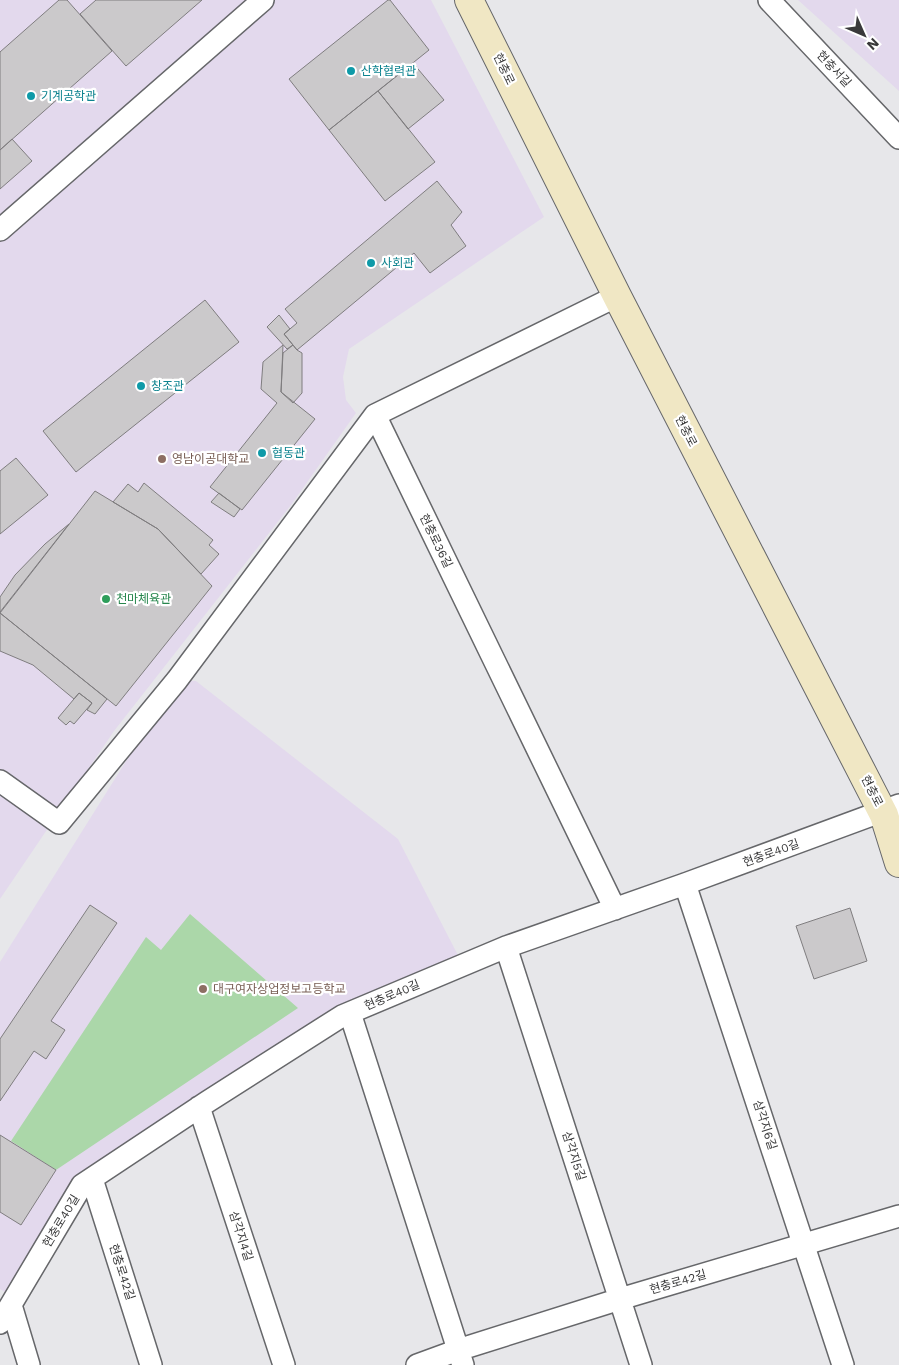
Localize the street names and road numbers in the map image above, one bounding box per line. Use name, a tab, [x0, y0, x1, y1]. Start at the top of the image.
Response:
street label: 현충서길	[814, 48, 854, 90]
street label: 현충로	[490, 51, 518, 87]
street label: 현충로	[672, 413, 700, 449]
street label: 현충로36길	[417, 512, 455, 570]
street label: 현충로	[858, 773, 886, 809]
street label: 현충로40길	[741, 836, 801, 870]
street label: 현충로40길	[362, 977, 422, 1013]
street label: 삼각지6길	[750, 1098, 780, 1152]
street label: 삼각지5길	[559, 1130, 589, 1182]
street label: 현충로40길	[40, 1192, 82, 1250]
street label: 삼각지4길	[226, 1209, 256, 1263]
street label: 현충로42길	[106, 1242, 138, 1302]
street label: 현충로42길	[648, 1267, 708, 1297]

